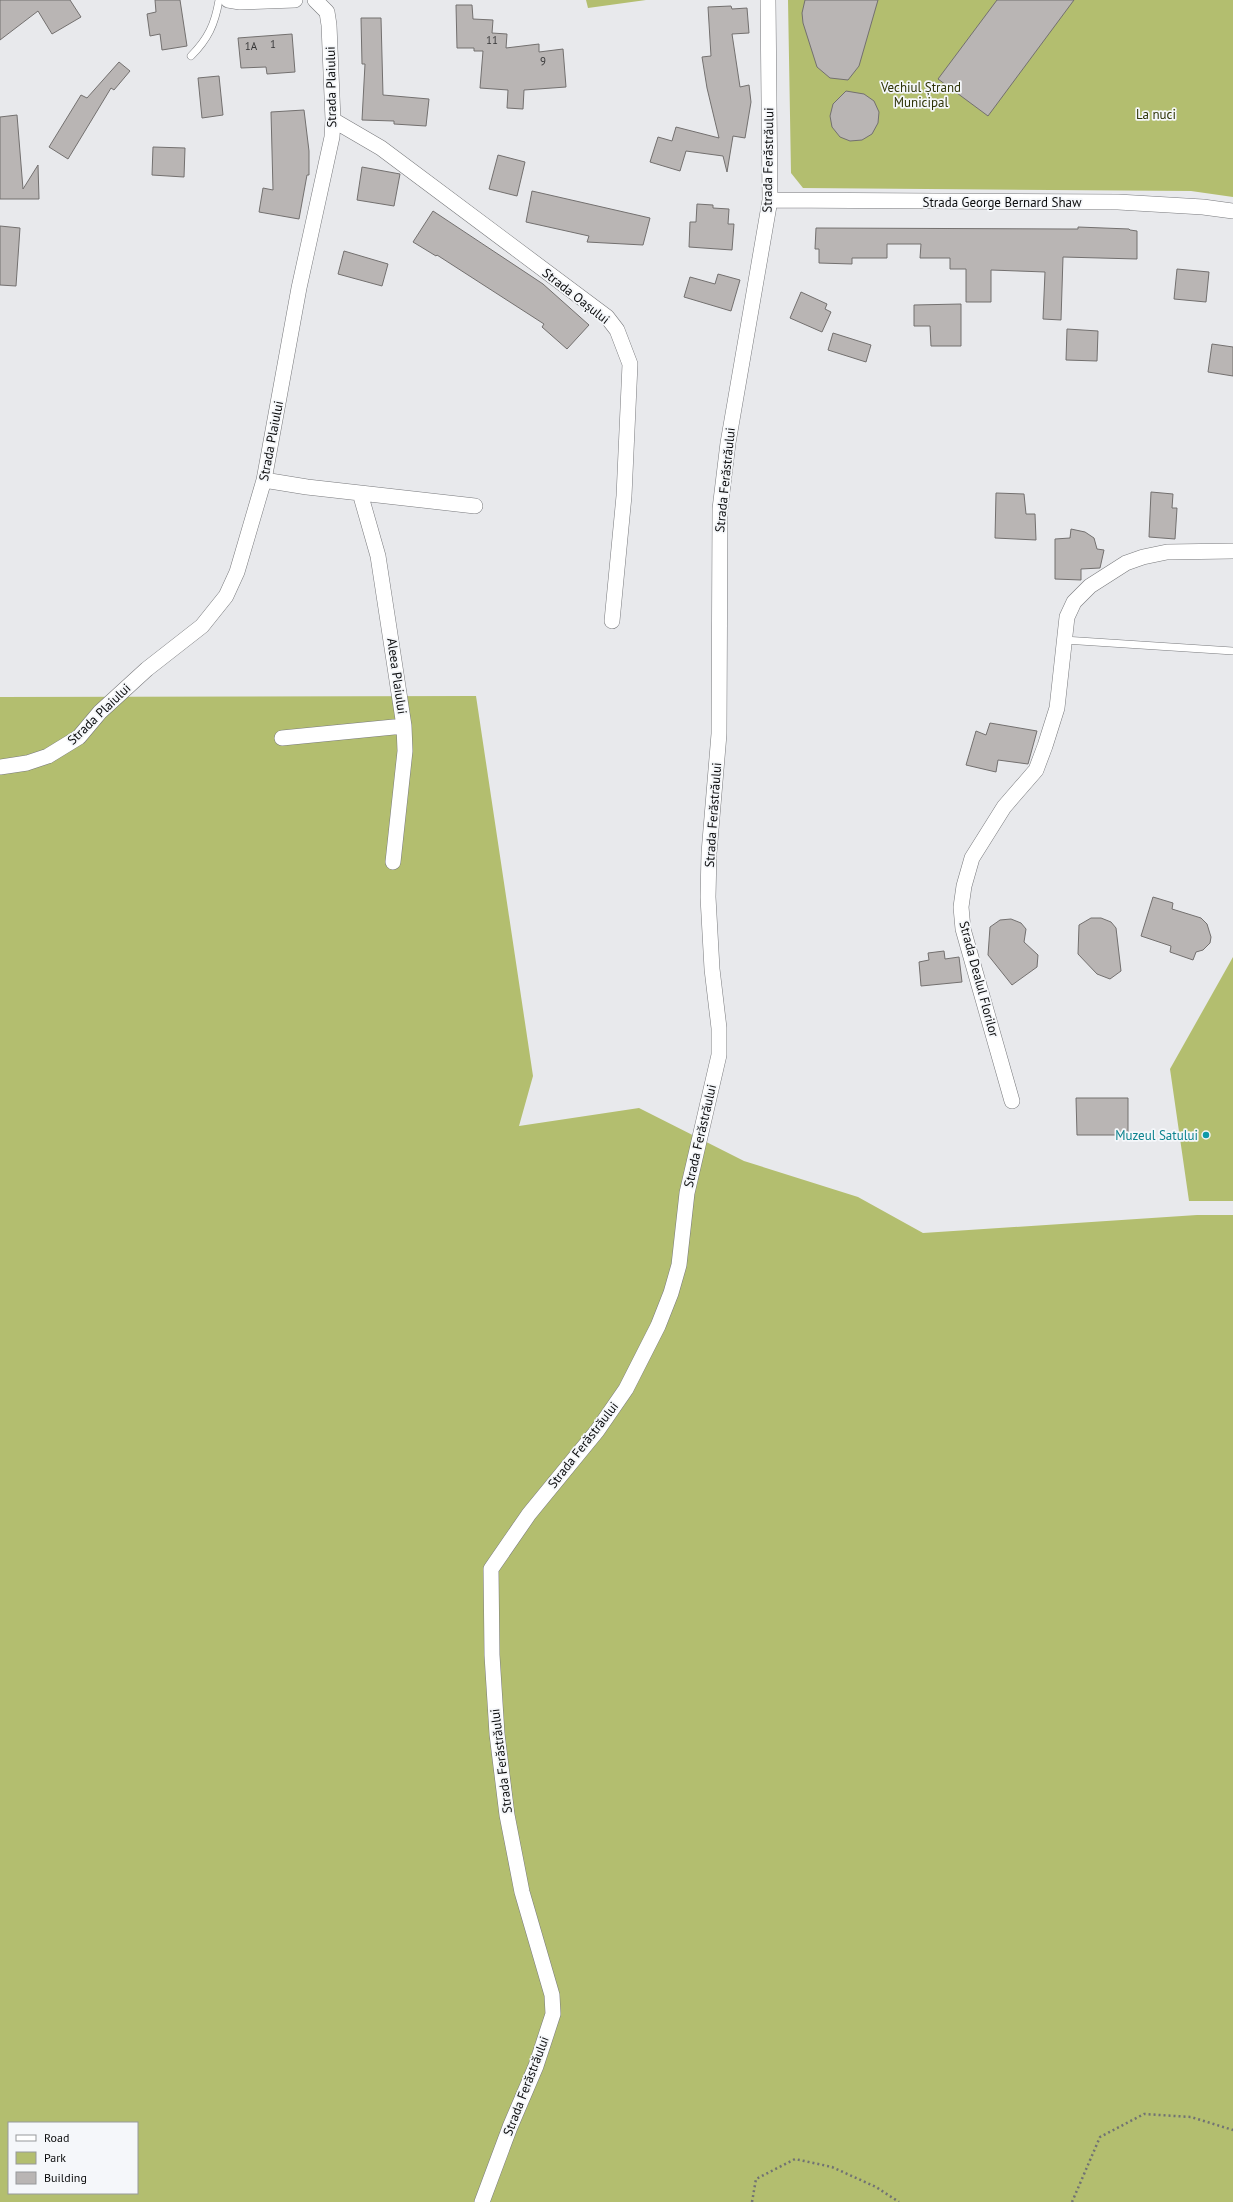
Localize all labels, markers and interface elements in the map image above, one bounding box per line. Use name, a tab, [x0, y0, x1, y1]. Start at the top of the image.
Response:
house number: 11	[486, 33, 498, 47]
house number: 1	[270, 37, 276, 51]
house number: 1A	[245, 39, 258, 53]
street label: Strada Plaiului	[322, 46, 340, 128]
house number: 9	[540, 54, 546, 68]
park label: Vechiul Ștrand Municipal	[880, 79, 961, 111]
park label: La nuci	[1136, 106, 1176, 123]
street label: Strada Ferăstrăului	[759, 107, 777, 213]
street label: Strada George Bernard Shaw	[922, 194, 1082, 211]
street label: Strada Oașului	[539, 264, 613, 328]
street label: Strada Plaiului	[255, 399, 287, 483]
street label: Strada Ferăstrăului	[711, 427, 739, 533]
street label: Aleea Plaiului	[383, 637, 411, 715]
street label: Strada Plaiului	[64, 680, 134, 748]
street label: Strada Ferăstrăului	[701, 762, 725, 868]
street label: Strada Dealul Florilor	[955, 919, 1003, 1039]
street label: Strada Ferăstrăului	[680, 1083, 720, 1189]
place label: Muzeul Satului	[1115, 1127, 1198, 1144]
marker: Muzeul Satului	[1201, 1130, 1211, 1140]
street label: Strada Ferăstrăului	[544, 1398, 622, 1492]
street label: Strada Ferăstrăului	[486, 1708, 516, 1814]
street label: Strada Ferăstrăului	[499, 2034, 553, 2138]
legend	[8, 2122, 138, 2194]
text: Road	[44, 2130, 69, 2145]
text: Park	[44, 2150, 66, 2165]
text: Building	[44, 2170, 87, 2185]

